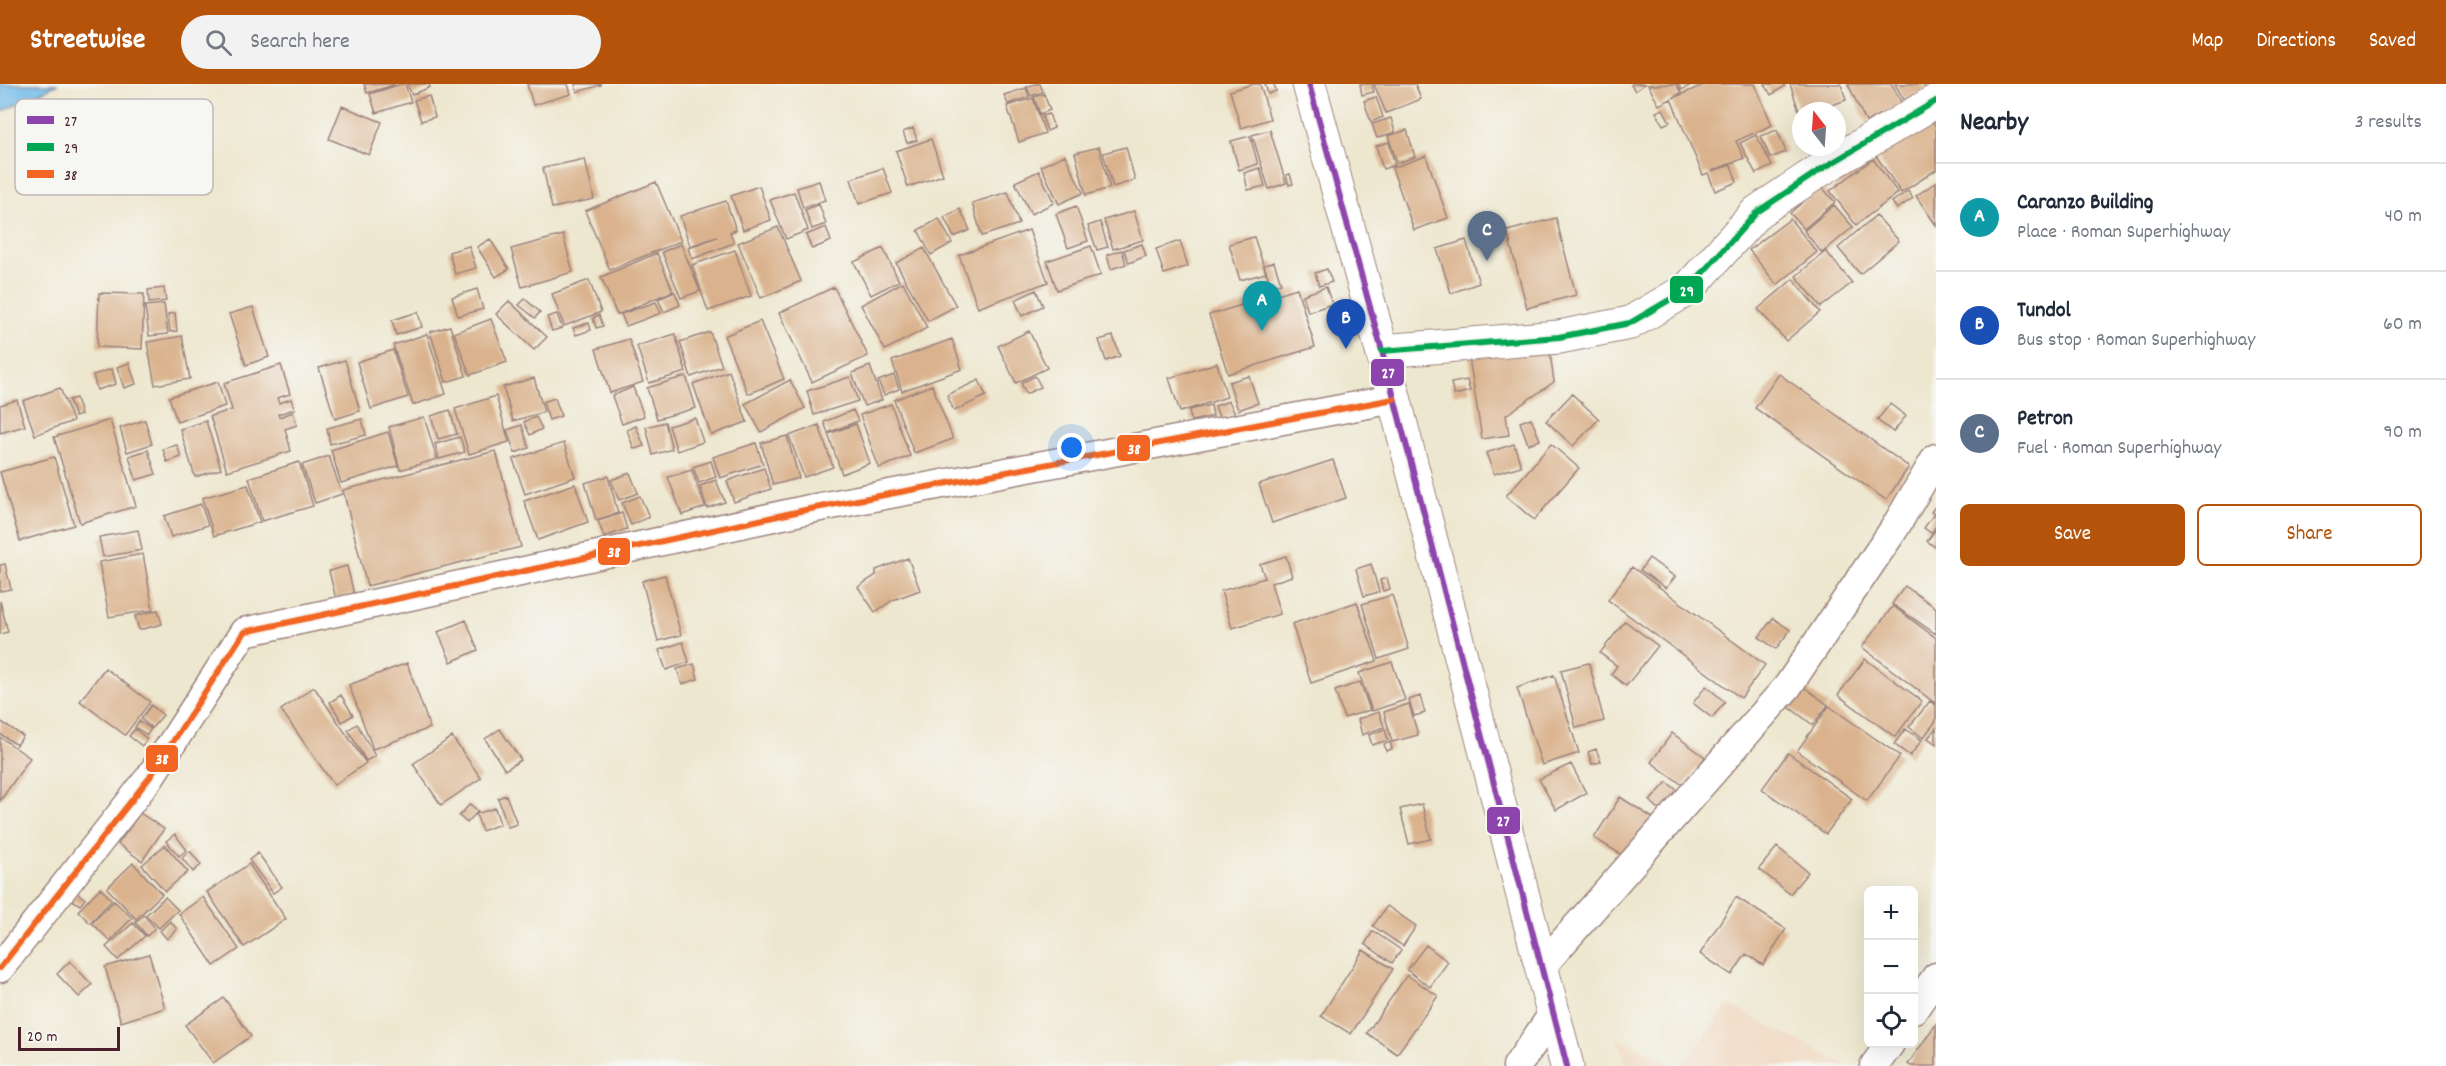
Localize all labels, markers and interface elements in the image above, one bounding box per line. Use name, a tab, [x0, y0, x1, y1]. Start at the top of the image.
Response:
search box	[181, 15, 601, 69]
text: Streetwise	[30, 22, 145, 62]
icon: search	[202, 26, 235, 59]
text: Search here	[250, 27, 350, 58]
text: Map	[2192, 27, 2223, 57]
text: Directions	[2256, 27, 2336, 57]
text: Saved	[2369, 27, 2416, 57]
legend	[15, 99, 213, 195]
north arrow	[1792, 102, 1846, 156]
text: Nearby	[1960, 105, 2028, 142]
text: 3 results	[2355, 109, 2422, 137]
text: 27	[64, 111, 77, 134]
text: 29	[64, 138, 78, 161]
text: 38	[64, 165, 78, 188]
text: Caranzo Building	[2017, 188, 2153, 219]
text: A	[1974, 203, 1985, 231]
text: 40 m	[2384, 203, 2422, 231]
pin: C	[1468, 212, 1506, 261]
text: Place · Roman Superhighway	[2017, 219, 2230, 247]
line badge: 29	[1669, 275, 1704, 304]
text: 29	[1680, 281, 1694, 304]
pin: A	[1242, 282, 1282, 331]
text: Tundol	[2017, 296, 2071, 327]
pin: B	[1326, 300, 1366, 349]
text: B	[1975, 311, 1984, 339]
text: 60 m	[2383, 311, 2422, 339]
text: Bus stop · Roman Superhighway	[2017, 327, 2255, 355]
line badge: 27	[1370, 358, 1405, 387]
text: 27	[1381, 363, 1395, 386]
text: Petron	[2017, 404, 2073, 435]
text: C	[1975, 419, 1984, 447]
text: 90 m	[2384, 419, 2422, 447]
your location	[1057, 433, 1086, 462]
line badge: 38	[1116, 434, 1151, 462]
text: Fuel · Roman Superhighway	[2017, 435, 2221, 463]
text: 38	[1127, 439, 1141, 462]
button: Save	[1960, 504, 2185, 566]
button: Share	[2197, 504, 2422, 566]
line badge: 38	[597, 537, 631, 566]
text: 38	[607, 542, 621, 565]
line badge: 38	[145, 744, 179, 773]
text: 38	[155, 749, 169, 772]
line badge: 27	[1486, 806, 1521, 835]
text: 27	[1496, 811, 1510, 834]
map controls	[1864, 886, 1918, 1048]
button: +	[1864, 886, 1918, 940]
button: −	[1864, 940, 1918, 994]
button: locate	[1864, 994, 1918, 1048]
scale bar	[18, 1024, 120, 1052]
text: 20 m	[27, 1026, 57, 1049]

